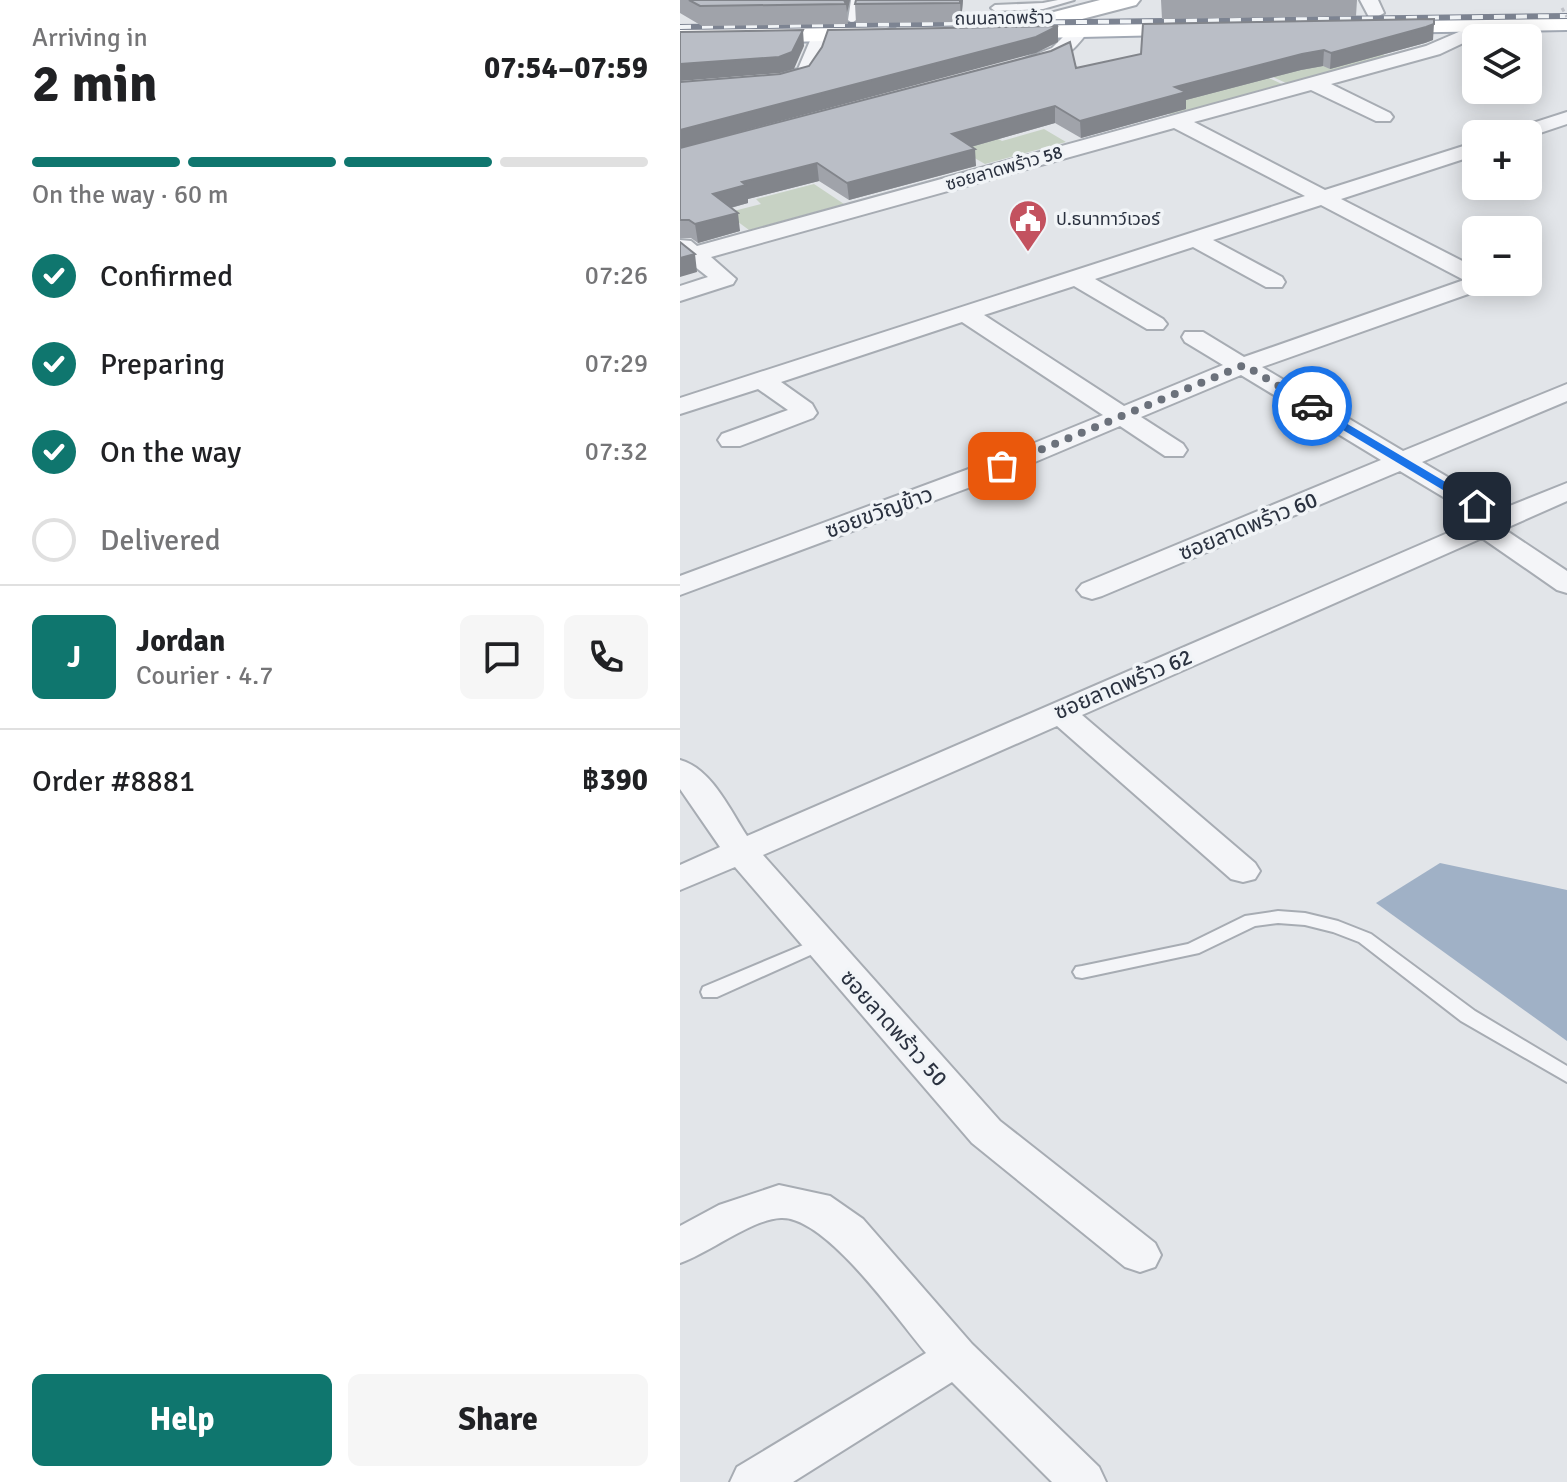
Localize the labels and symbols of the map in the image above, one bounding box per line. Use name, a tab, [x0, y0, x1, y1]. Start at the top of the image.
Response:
street label: ถนนลาดพร้าว	[954, 6, 1054, 30]
street label: ซอยลาดพร้าว 58	[943, 141, 1065, 195]
public building icon: ป.ธนาทาว์เวอร์	[1007, 198, 1049, 253]
place label: ป.ธนาทาว์เวอร์	[1056, 208, 1161, 230]
courier	[1272, 366, 1352, 446]
pin	[968, 432, 1036, 500]
pin	[1443, 472, 1511, 540]
street label: ซอยขวัญข้าว	[821, 480, 937, 544]
street label: ซอยลาดพร้าว 60	[1175, 486, 1321, 566]
street label: ซอยลาดพร้าว 62	[1050, 643, 1196, 725]
street label: ซอยลาดพร้าว 50	[835, 964, 953, 1092]

